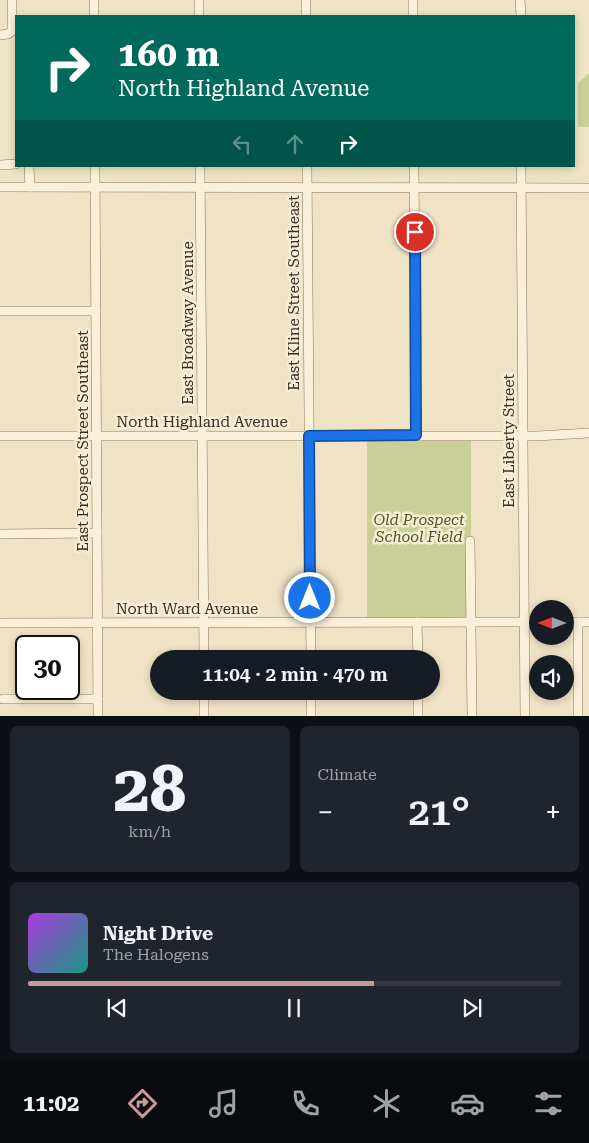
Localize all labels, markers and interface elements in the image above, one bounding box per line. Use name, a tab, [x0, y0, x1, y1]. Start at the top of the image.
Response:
text: 160 m	[118, 34, 219, 75]
icon: right	[35, 35, 100, 100]
text: North Highland Avenue	[118, 76, 369, 101]
icon: left	[228, 130, 256, 158]
icon: ahead	[281, 130, 309, 158]
icon: right	[334, 130, 362, 158]
street label: East Kline Street Southeast	[285, 195, 303, 391]
pin	[394, 211, 436, 253]
icon: arrive	[401, 218, 429, 246]
street label: East Broadway Avenue	[179, 241, 197, 405]
street label: East Prospect Street Southeast	[74, 330, 92, 552]
street label: East Liberty Street	[500, 374, 518, 508]
street label: North Highland Avenue	[116, 413, 288, 431]
park label: Old Prospect School Field	[373, 511, 465, 546]
position arrow	[283, 571, 335, 623]
street label: North Ward Avenue	[116, 600, 258, 618]
north arrow	[529, 600, 574, 645]
map controls	[529, 600, 574, 700]
speed limit sign: 30	[15, 635, 80, 700]
button: sound	[529, 655, 574, 700]
text: 11:04 · 2 min · 470 m	[202, 663, 388, 686]
text: 28	[113, 751, 186, 827]
text: Climate	[318, 765, 377, 784]
text: 21°	[409, 790, 470, 834]
text: −	[318, 796, 333, 829]
text: +	[545, 796, 561, 829]
text: km/h	[128, 822, 171, 841]
text: Night Drive	[103, 922, 213, 945]
text: The Halogens	[103, 945, 209, 964]
icon: previous	[103, 994, 131, 1022]
icon: pause	[280, 994, 308, 1022]
icon: next	[458, 994, 486, 1022]
icon: directions	[125, 1086, 160, 1121]
icon: music	[206, 1086, 241, 1121]
icon: phone	[288, 1086, 323, 1121]
icon: climate	[369, 1086, 404, 1121]
icon: car	[450, 1086, 485, 1121]
icon: filters	[531, 1086, 566, 1121]
text: 11:02	[23, 1091, 79, 1116]

